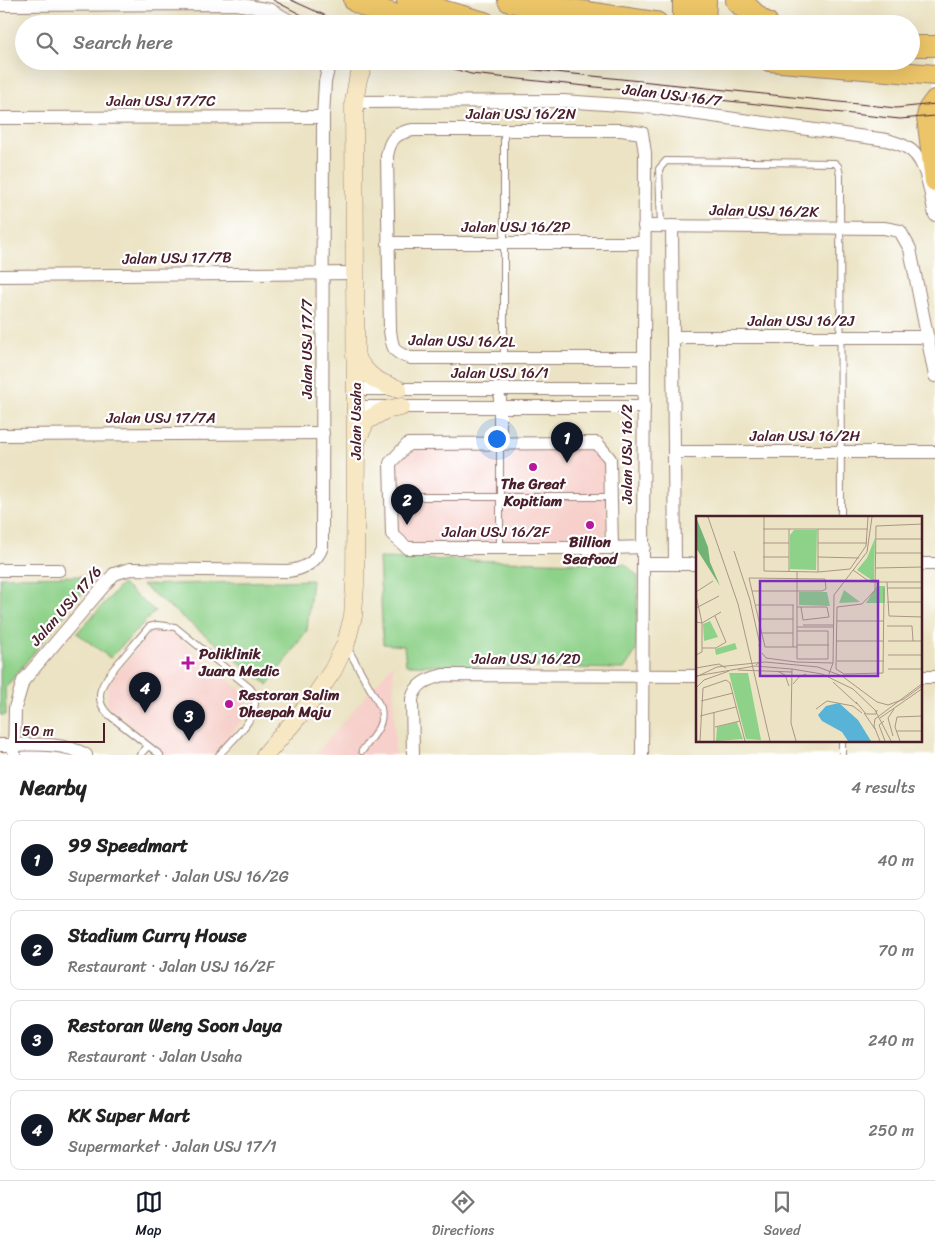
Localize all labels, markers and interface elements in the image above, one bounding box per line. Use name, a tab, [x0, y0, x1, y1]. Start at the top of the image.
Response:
search box	[15, 15, 920, 70]
text: Search here	[73, 26, 173, 59]
icon: search	[33, 29, 61, 57]
street label: Jalan USJ 16/7	[620, 76, 724, 114]
street label: Jalan USJ 17/7C	[105, 88, 216, 114]
street label: Jalan USJ 16/2N	[465, 101, 577, 127]
street label: Jalan USJ 16/2K	[708, 197, 820, 225]
street label: Jalan USJ 16/2P	[461, 214, 570, 240]
street label: Jalan USJ 17/7B	[121, 244, 232, 272]
street label: Jalan USJ 17/7	[294, 298, 320, 400]
street label: Jalan USJ 16/2J	[747, 308, 855, 334]
street label: Jalan USJ 16/2L	[407, 327, 516, 355]
street label: Jalan USJ 16/1	[450, 360, 549, 386]
street label: Jalan Usaha	[343, 382, 369, 461]
street label: Jalan USJ 16/2	[614, 404, 640, 505]
street label: Jalan USJ 17/7A	[105, 405, 216, 431]
pin: 1	[551, 422, 583, 463]
street label: Jalan USJ 16/2H	[749, 423, 861, 449]
your location	[484, 426, 510, 452]
marker: The Great Kopitiam	[527, 461, 539, 473]
place label: The Great Kopitiam	[501, 471, 566, 514]
pin: 2	[391, 484, 423, 525]
inset map	[696, 516, 922, 742]
street label: Jalan USJ 16/2F	[441, 519, 551, 545]
marker: Billion Seafood	[584, 519, 596, 531]
place label: Billion Seafood	[562, 529, 618, 572]
street label: Jalan USJ 17/6	[23, 560, 108, 653]
place label: Poliklinik Juara Medic	[198, 641, 280, 684]
street label: Jalan USJ 16/2D	[471, 646, 580, 672]
marker: Poliklinik Juara Medic	[181, 656, 195, 670]
pin: 4	[129, 672, 161, 713]
place label: Restoran Salim Dheepah Maju	[238, 682, 340, 725]
marker: Restoran Salim Dheepah Maju	[223, 698, 235, 710]
pin: 3	[173, 700, 205, 741]
text: 50 m	[22, 719, 54, 744]
scale bar	[15, 720, 105, 743]
text: Nearby	[20, 769, 86, 807]
text: 4 results	[851, 773, 915, 802]
text: 99 Speedmart	[68, 829, 188, 862]
text: 1	[34, 846, 40, 875]
text: 40 m	[877, 846, 914, 875]
text: Supermarket · Jalan USJ 16/2G	[68, 862, 289, 891]
text: Stadium Curry House	[68, 919, 247, 952]
text: 2	[32, 936, 42, 965]
text: 70 m	[878, 936, 914, 965]
text: Restaurant · Jalan USJ 16/2F	[68, 952, 275, 981]
text: Restoran Weng Soon Jaya	[68, 1009, 282, 1042]
text: 3	[33, 1026, 41, 1055]
text: 240 m	[868, 1026, 914, 1055]
text: Restaurant · Jalan Usaha	[68, 1042, 242, 1071]
text: KK Super Mart	[68, 1099, 190, 1132]
text: 4	[32, 1116, 42, 1145]
text: 250 m	[868, 1116, 914, 1145]
text: Supermarket · Jalan USJ 17/1	[68, 1132, 277, 1161]
tab: Map	[135, 1188, 163, 1243]
tab: Directions	[432, 1188, 494, 1243]
tab: Saved	[764, 1188, 800, 1243]

